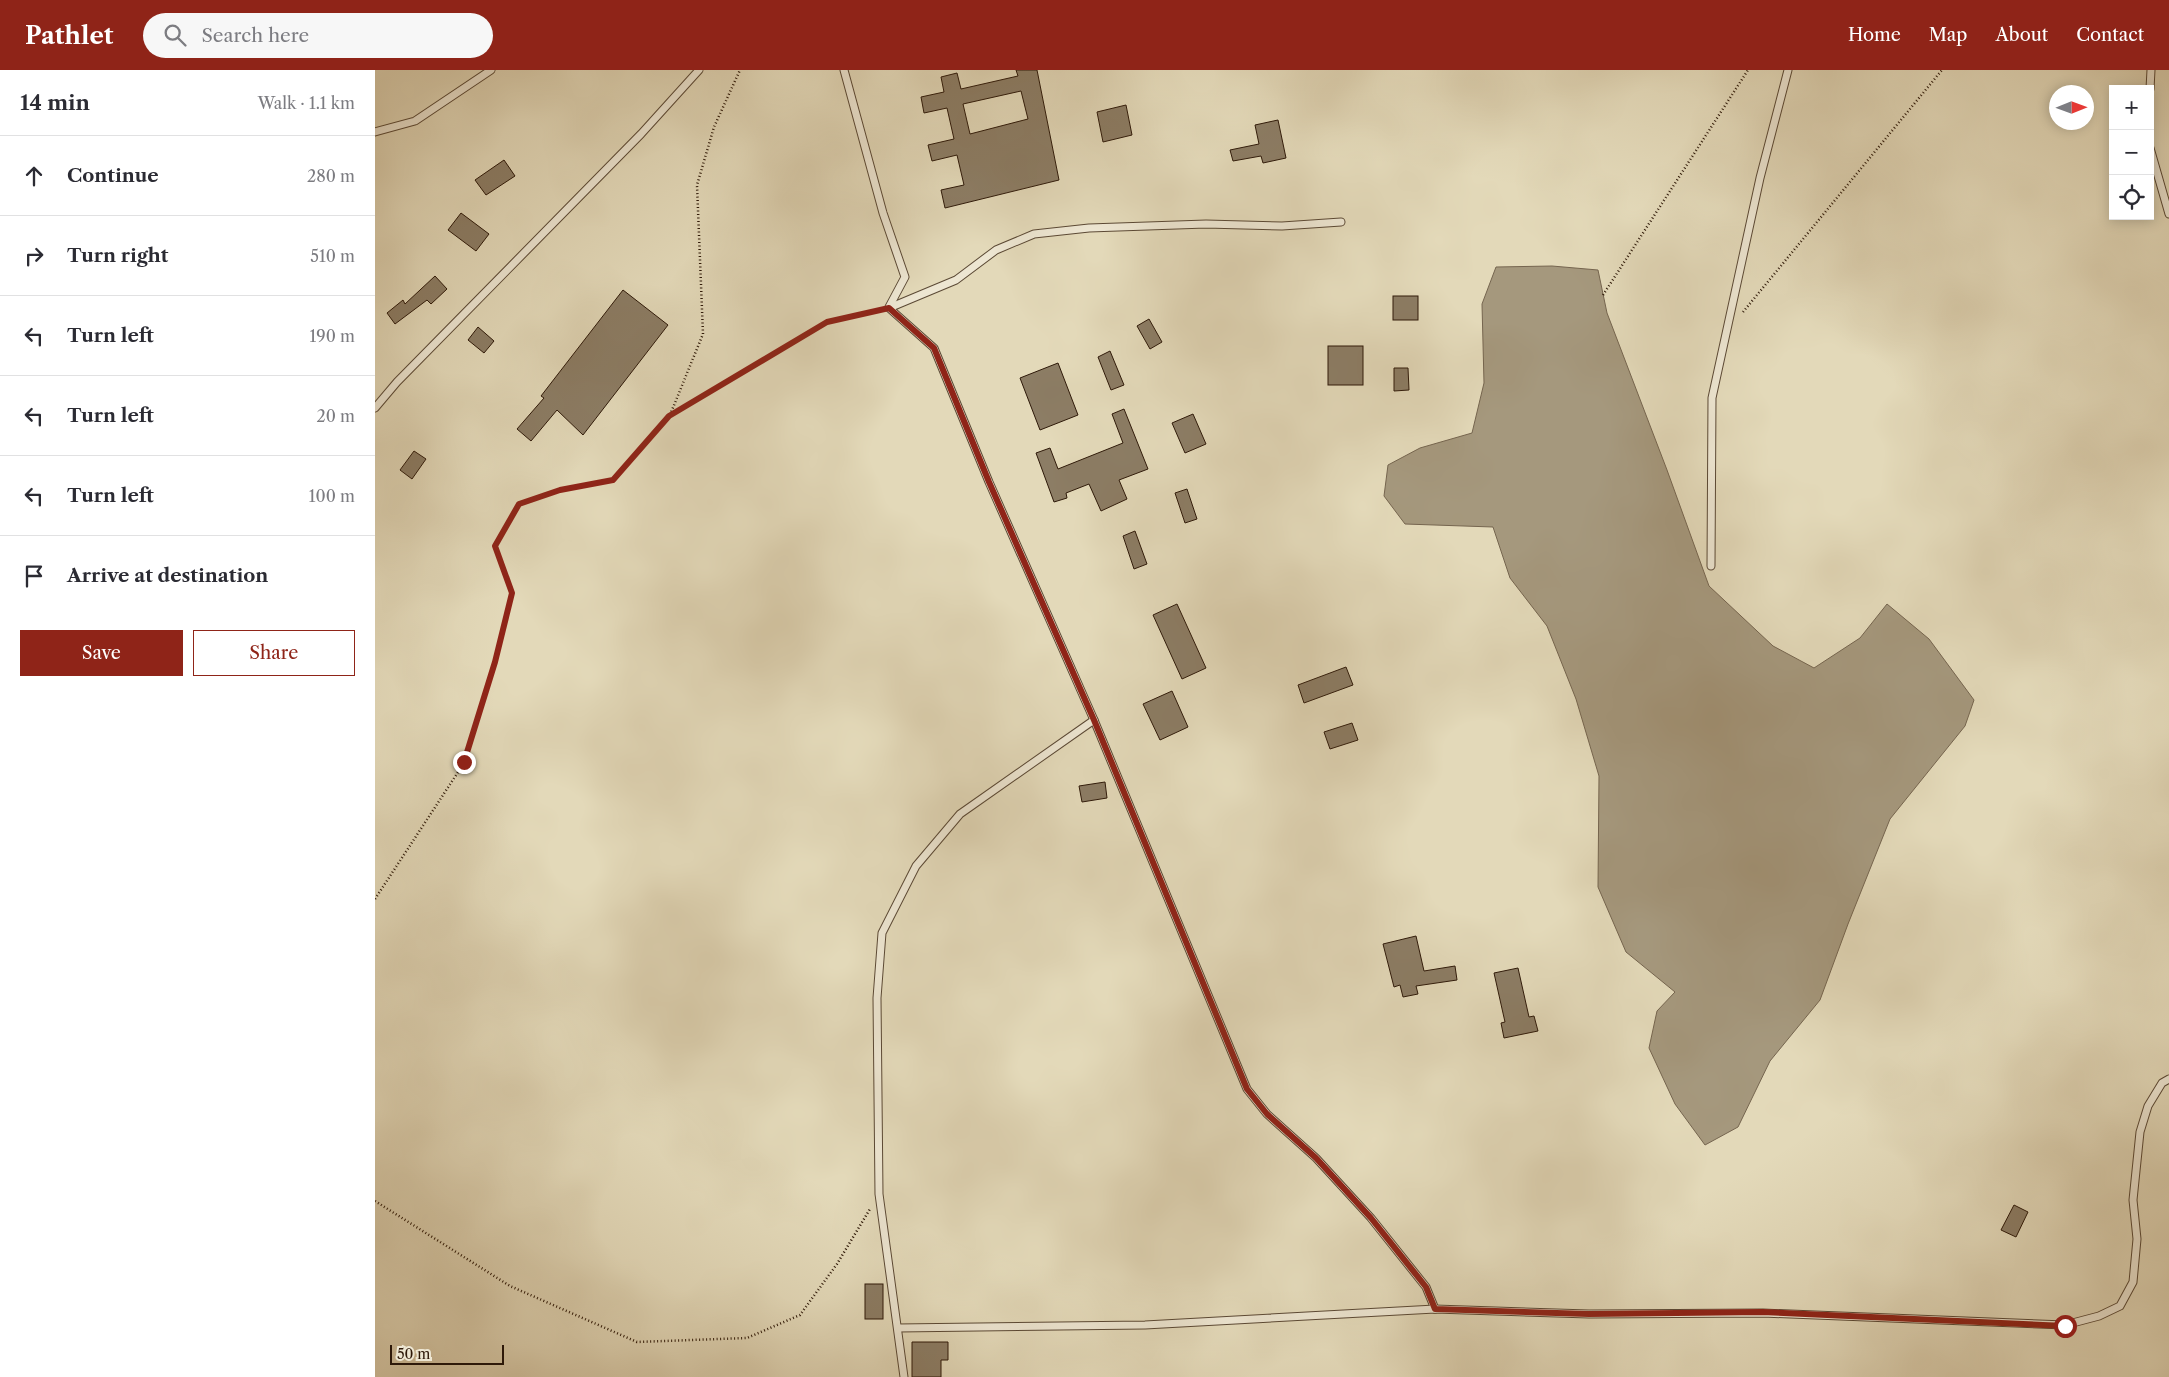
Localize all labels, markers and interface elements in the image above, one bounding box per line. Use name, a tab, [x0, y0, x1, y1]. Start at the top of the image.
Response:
search box	[143, 13, 493, 58]
text: Pathlet	[25, 21, 113, 50]
icon: search	[161, 21, 189, 49]
text: Search here	[201, 24, 309, 47]
text: Home	[1848, 24, 1901, 46]
text: Map	[1929, 24, 1967, 46]
text: About	[1995, 24, 2048, 46]
text: Contact	[2076, 24, 2144, 46]
north arrow	[2049, 85, 2094, 130]
map controls	[2109, 85, 2154, 220]
button: +	[2109, 85, 2154, 130]
text: 14 min	[20, 90, 90, 115]
text: Walk · 1.1 km	[258, 93, 355, 113]
button: −	[2109, 130, 2154, 175]
icon: ahead	[20, 162, 48, 190]
text: Continue	[67, 164, 159, 187]
text: 280 m	[307, 166, 355, 186]
button: locate	[2109, 175, 2154, 220]
icon: right	[20, 242, 48, 270]
text: Turn right	[67, 244, 168, 267]
text: 510 m	[310, 246, 355, 266]
icon: left	[20, 322, 48, 350]
text: Turn left	[67, 324, 154, 347]
text: 190 m	[310, 326, 355, 346]
icon: left	[20, 402, 48, 430]
text: Turn left	[67, 404, 154, 427]
text: 20 m	[316, 406, 355, 426]
icon: left	[20, 482, 48, 510]
text: Turn left	[67, 484, 154, 507]
text: 100 m	[309, 486, 355, 506]
icon: arrive	[20, 562, 48, 590]
text: Arrive at destination	[67, 564, 268, 587]
button: Save	[20, 630, 183, 676]
button: Share	[193, 630, 355, 676]
route end	[453, 751, 476, 774]
route start	[2054, 1315, 2077, 1338]
scale bar	[390, 1342, 504, 1365]
text: 50 m	[397, 1345, 430, 1363]

